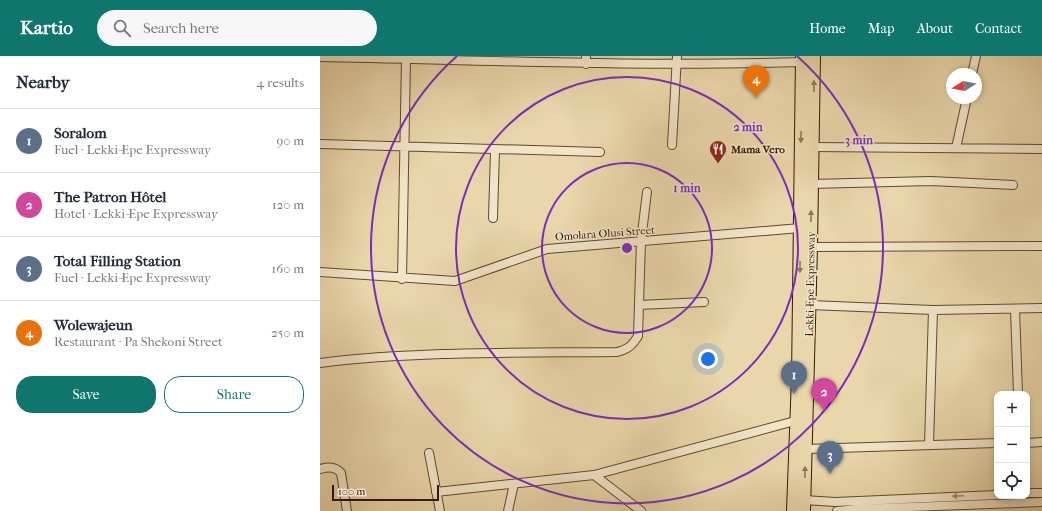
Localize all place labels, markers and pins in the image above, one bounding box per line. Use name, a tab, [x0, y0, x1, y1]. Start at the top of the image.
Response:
pin: 4	[743, 65, 769, 98]
restaurant icon: Mama Vero	[708, 139, 728, 164]
place label: Mama Vero	[730, 143, 785, 156]
centre of rings	[620, 241, 634, 255]
pin: 1	[781, 361, 807, 394]
pin: 2	[811, 378, 837, 411]
pin: 3	[817, 441, 843, 474]

